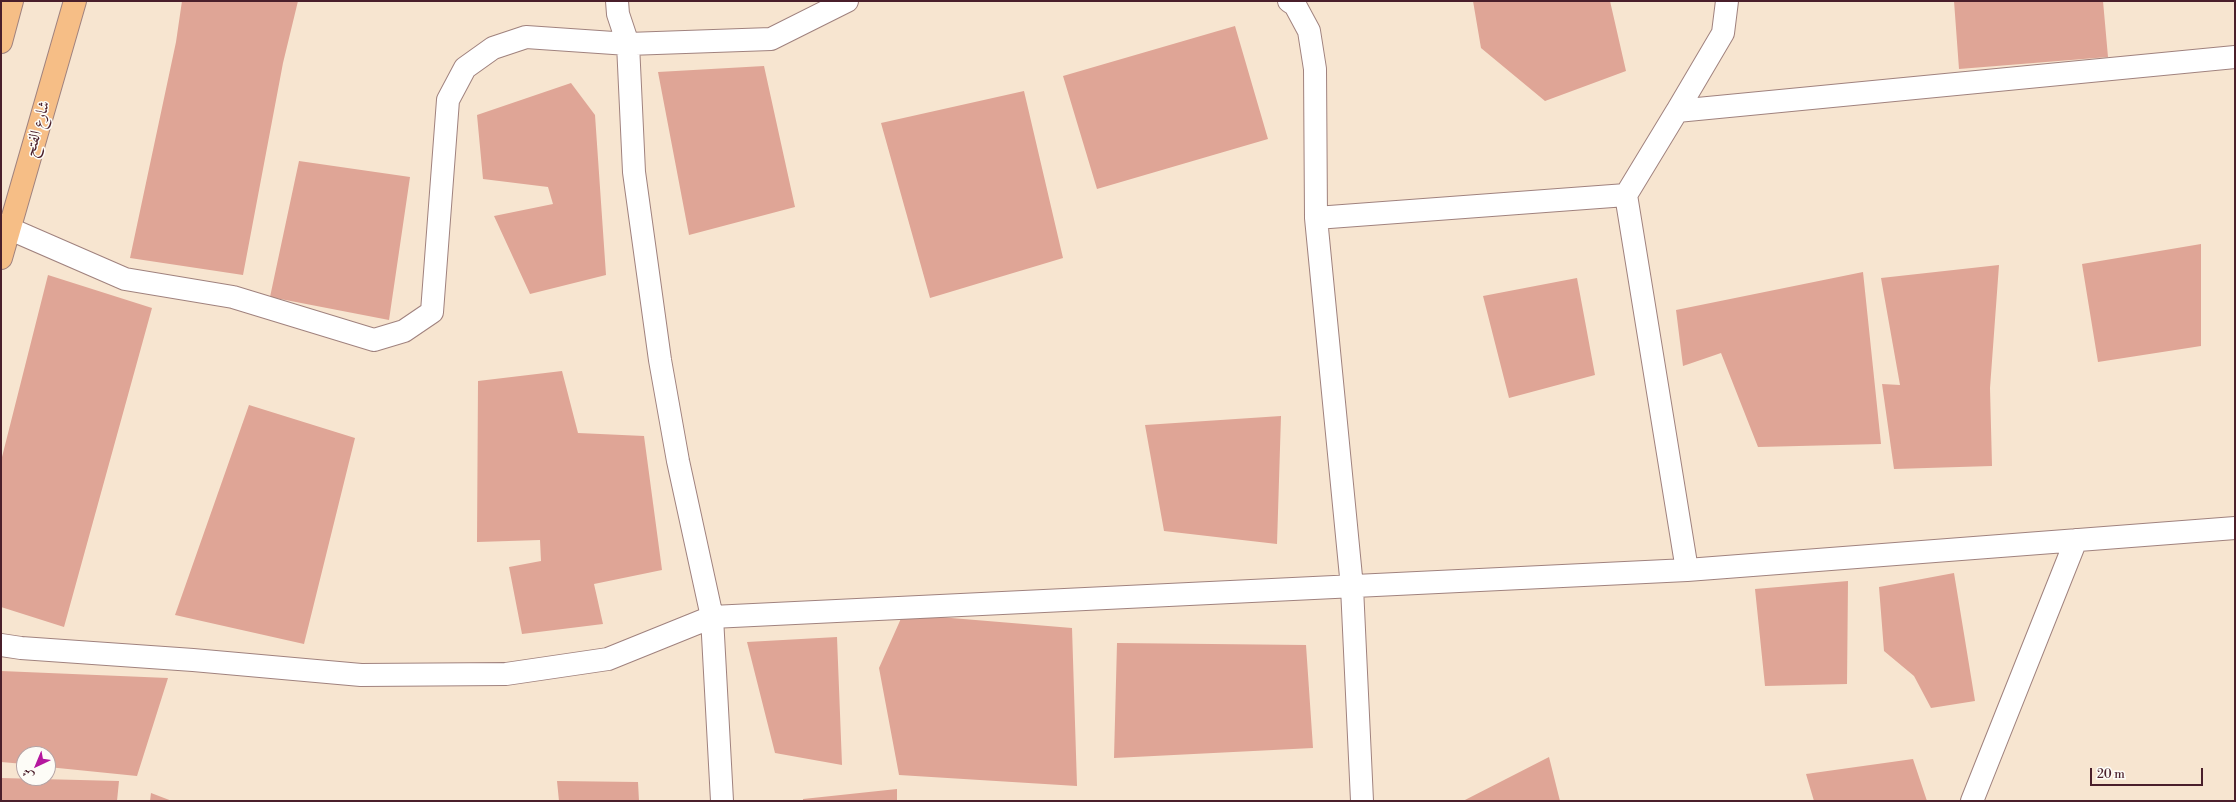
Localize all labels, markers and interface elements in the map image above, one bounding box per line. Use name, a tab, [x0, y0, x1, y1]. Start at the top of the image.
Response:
street label: شارع الفتح	[21, 99, 55, 159]
north arrow	[16, 746, 56, 786]
scale bar	[2092, 760, 2205, 786]
text: ش	[20, 765, 37, 783]
text: 20 m	[2097, 767, 2125, 782]

